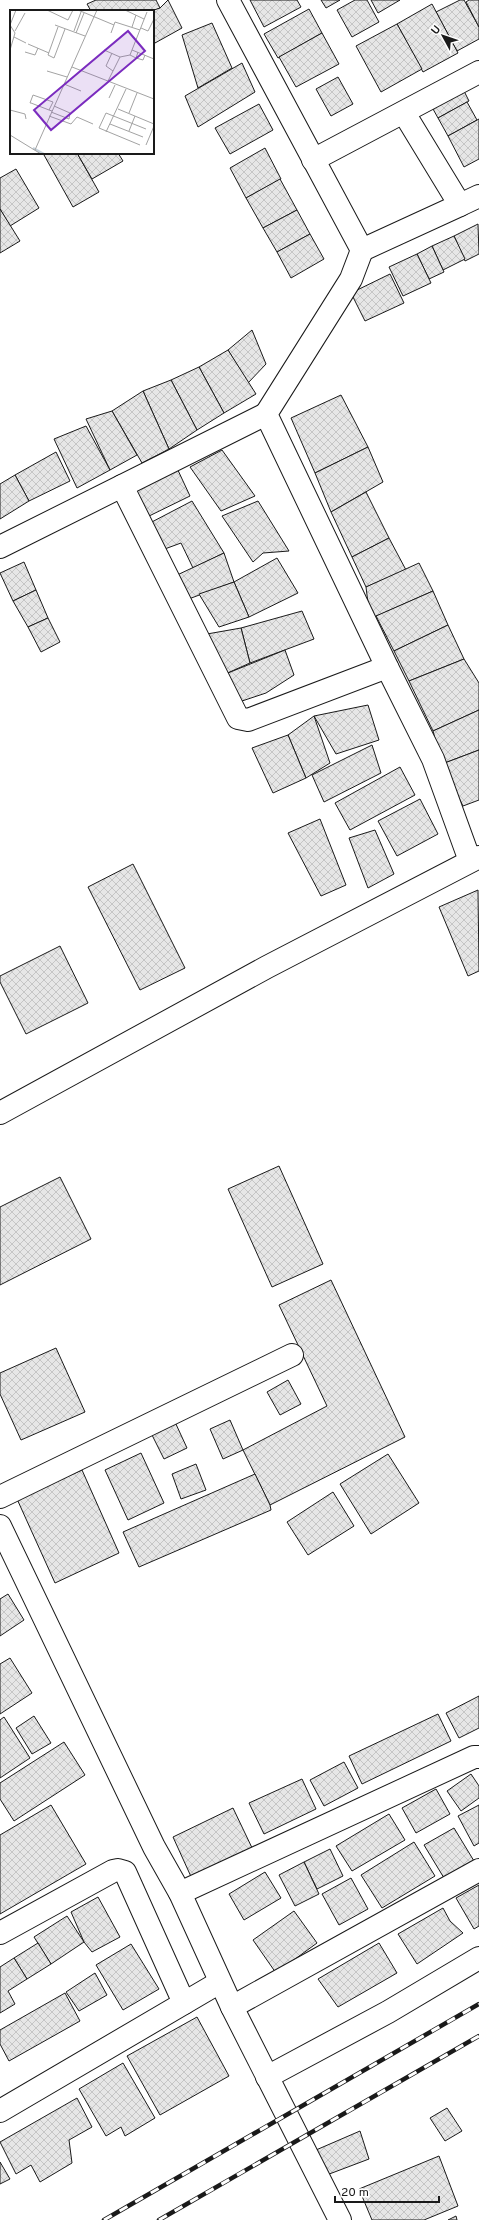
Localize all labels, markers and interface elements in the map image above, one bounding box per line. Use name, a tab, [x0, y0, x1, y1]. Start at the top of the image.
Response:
inset map	[10, 10, 154, 154]
north arrow	[423, 16, 463, 56]
text: U	[428, 23, 444, 38]
scale bar	[335, 2178, 439, 2204]
text: 20 m	[341, 2185, 369, 2201]

